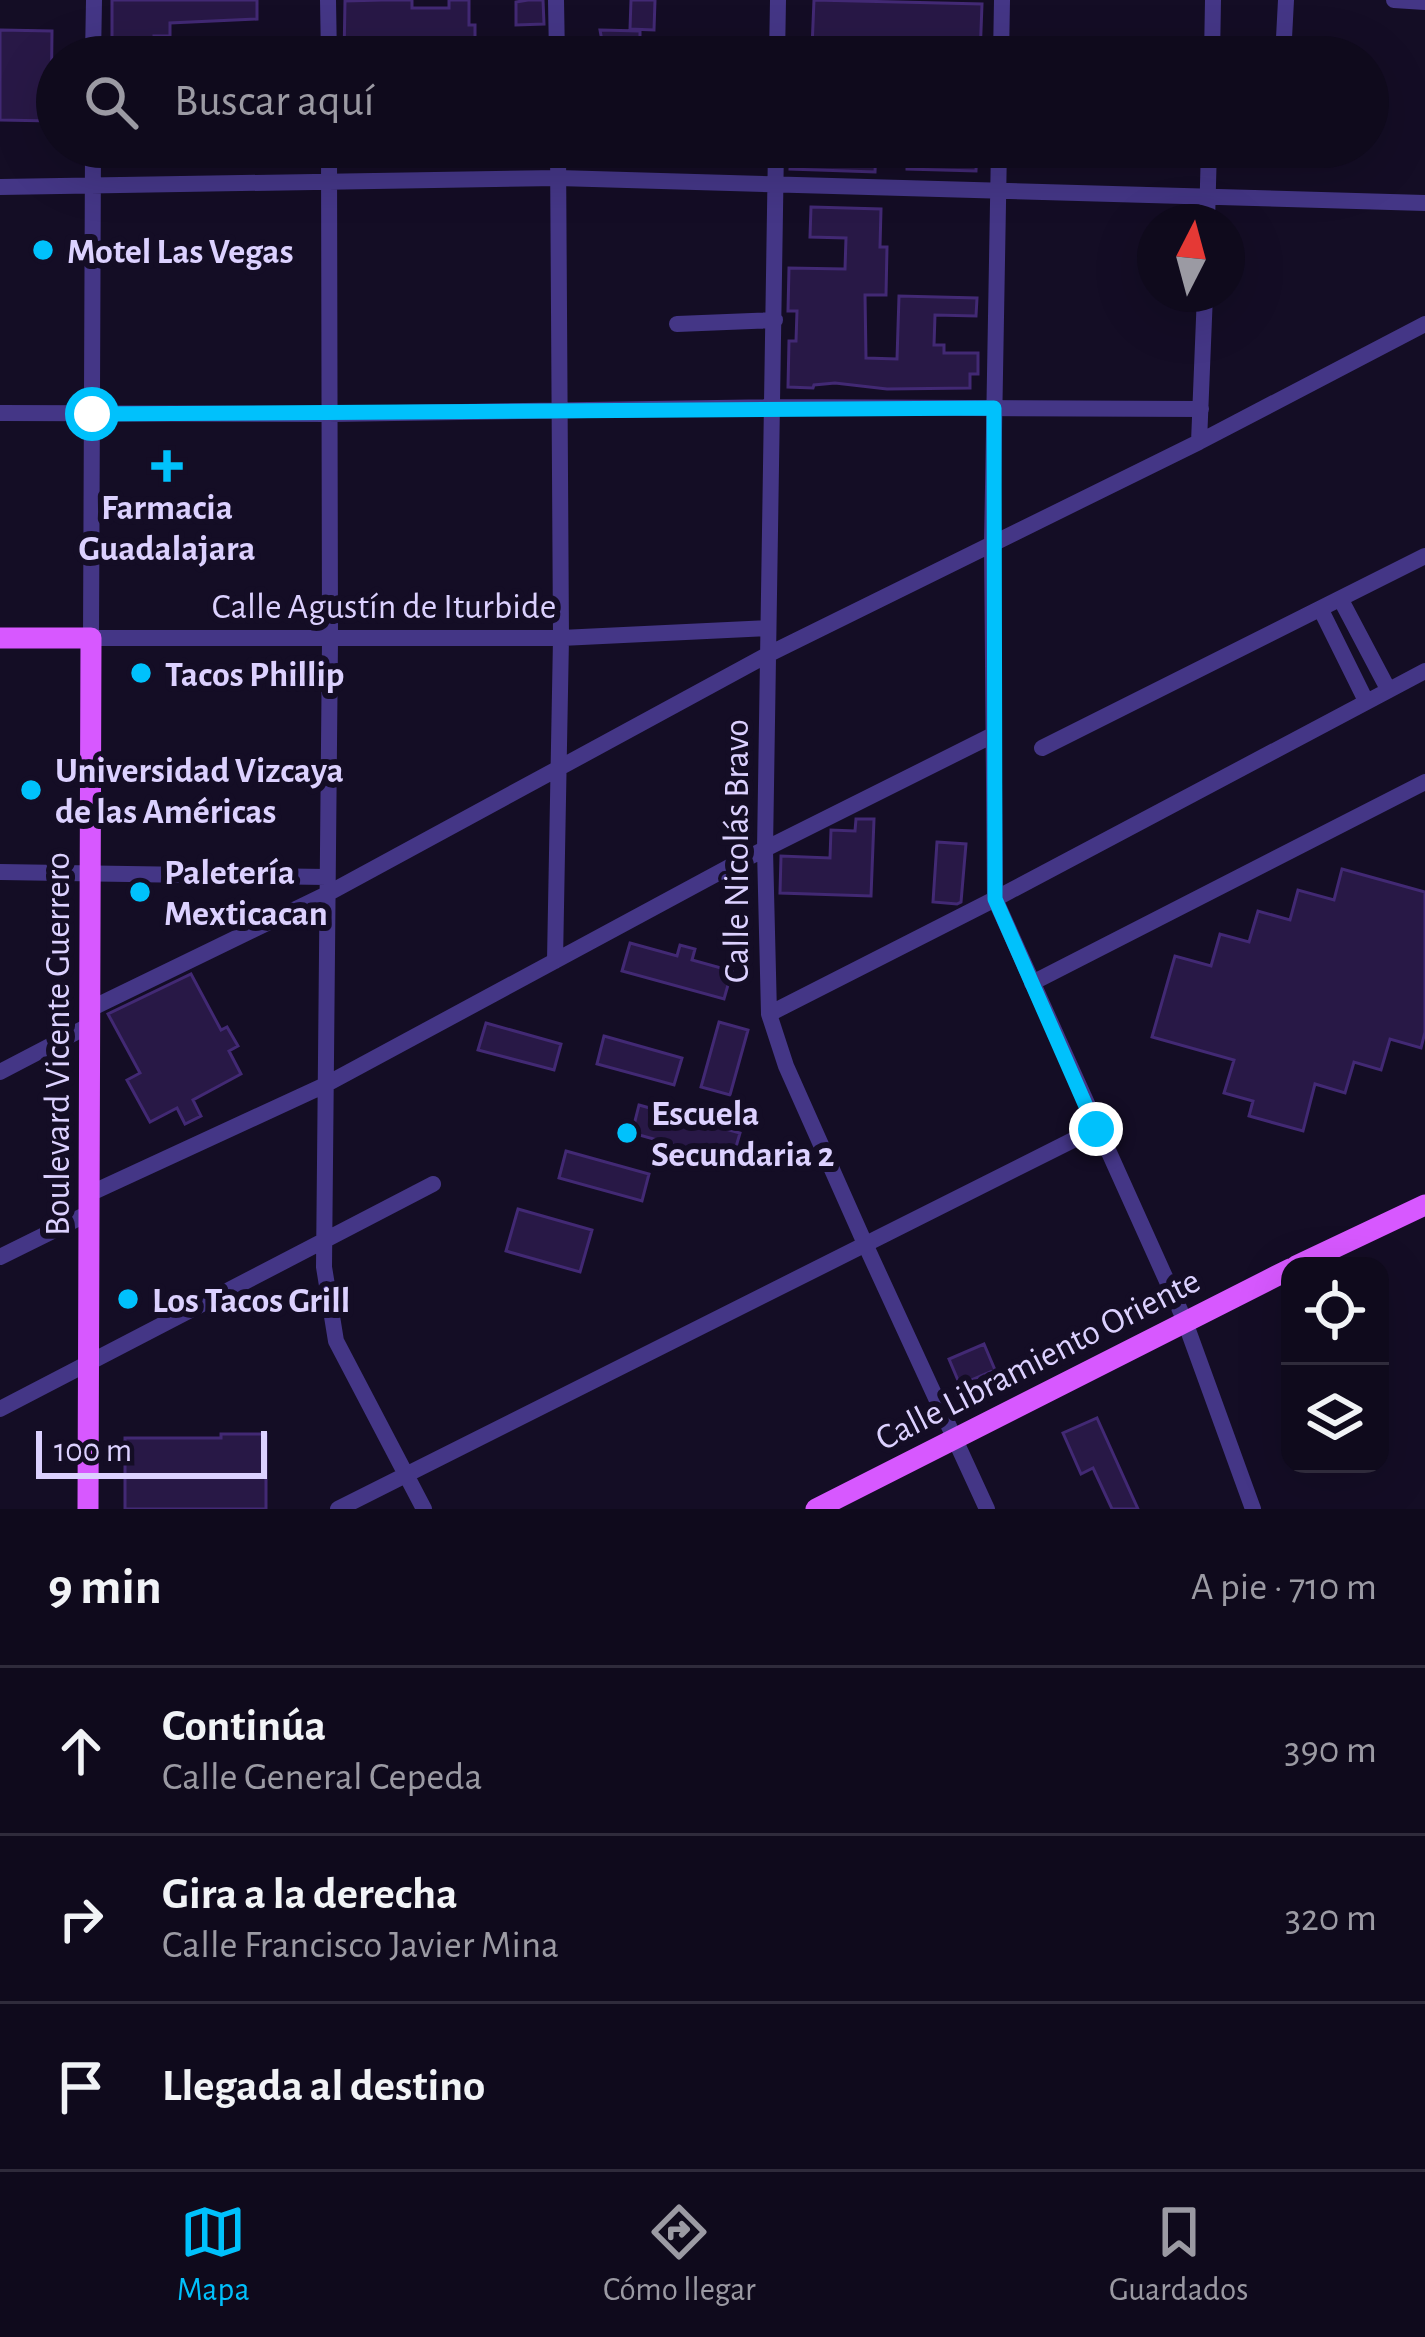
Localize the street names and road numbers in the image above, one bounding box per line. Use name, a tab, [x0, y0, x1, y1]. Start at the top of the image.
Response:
street label: Calle Agustín de Iturbide	[212, 589, 556, 625]
street label: Calle Nicolás Bravo	[719, 719, 755, 983]
street label: Boulevard Vicente Guerrero	[40, 852, 76, 1236]
street label: Calle Libramiento Oriente	[870, 1262, 1206, 1457]

